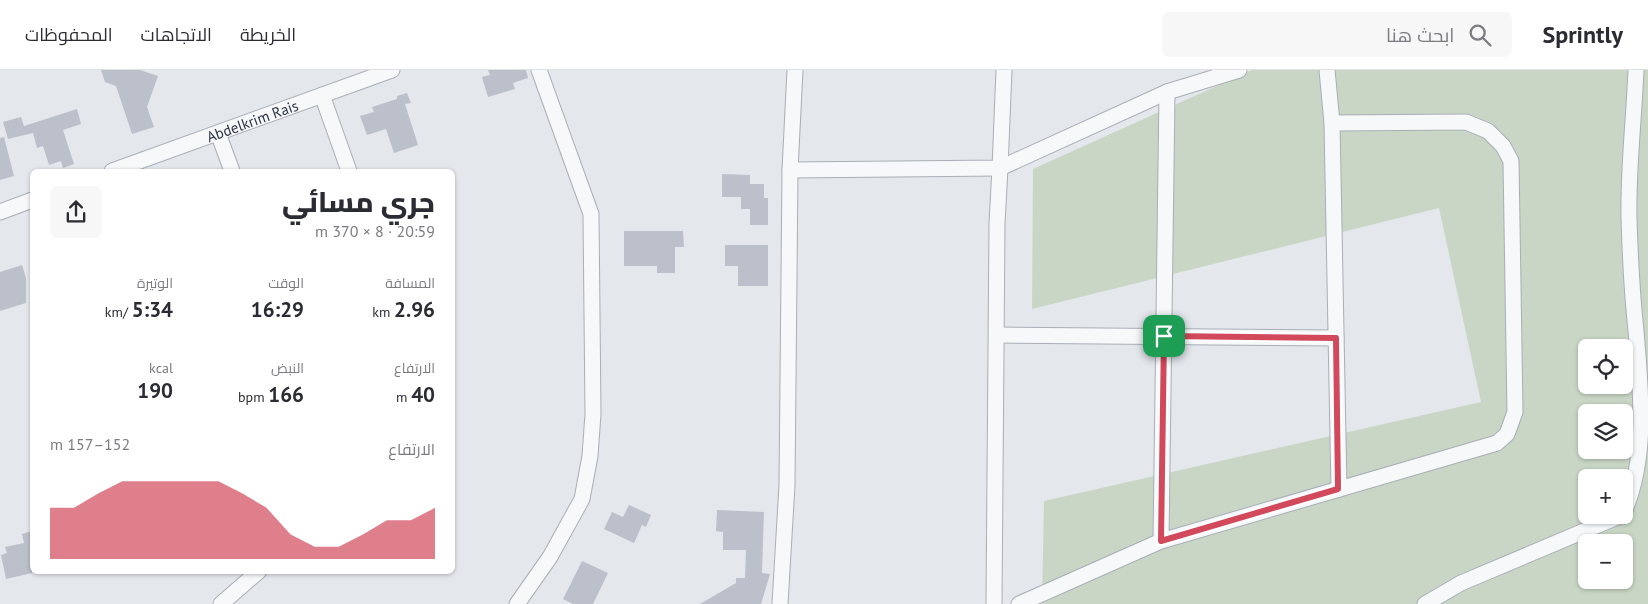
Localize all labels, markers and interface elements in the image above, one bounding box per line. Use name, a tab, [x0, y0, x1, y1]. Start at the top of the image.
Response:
search box	[1162, 12, 1512, 57]
text: Sprintly	[1542, 19, 1623, 50]
icon: search	[1466, 21, 1494, 49]
text: المحفوظات	[25, 23, 113, 46]
text: الاتجاهات	[141, 23, 212, 46]
text: الخريطة	[240, 23, 296, 46]
text: ابحث هنا	[1386, 23, 1454, 47]
street label: Abdelkrim Rais	[204, 95, 301, 146]
text: جري مسائي	[282, 183, 435, 220]
button: share	[50, 186, 102, 238]
text: 20:59 · 8 × 370 m	[315, 221, 435, 241]
text: الوتيرة	[137, 274, 173, 292]
text: الوقت	[268, 274, 304, 292]
text: المسافة	[385, 274, 435, 292]
text: 5:34	[132, 296, 173, 323]
text: 16:29	[251, 296, 304, 323]
text: 2.96	[394, 296, 435, 323]
text: /km	[105, 303, 132, 321]
text: km	[372, 303, 394, 321]
pin	[1143, 315, 1185, 357]
icon: arrive	[1150, 322, 1178, 350]
map controls	[1578, 339, 1633, 589]
button: locate	[1578, 339, 1633, 394]
text: kcal	[149, 359, 173, 377]
text: النبض	[271, 359, 304, 377]
text: الارتفاع	[394, 359, 435, 377]
text: 190	[137, 377, 173, 404]
text: 166	[268, 381, 304, 408]
text: 40	[411, 381, 435, 408]
text: bpm	[238, 388, 268, 406]
text: m	[396, 388, 411, 406]
button: layers	[1578, 404, 1633, 459]
text: 152–157 m	[50, 434, 130, 454]
text: الارتفاع	[388, 439, 435, 459]
button: +	[1578, 469, 1633, 524]
button: −	[1578, 534, 1633, 589]

